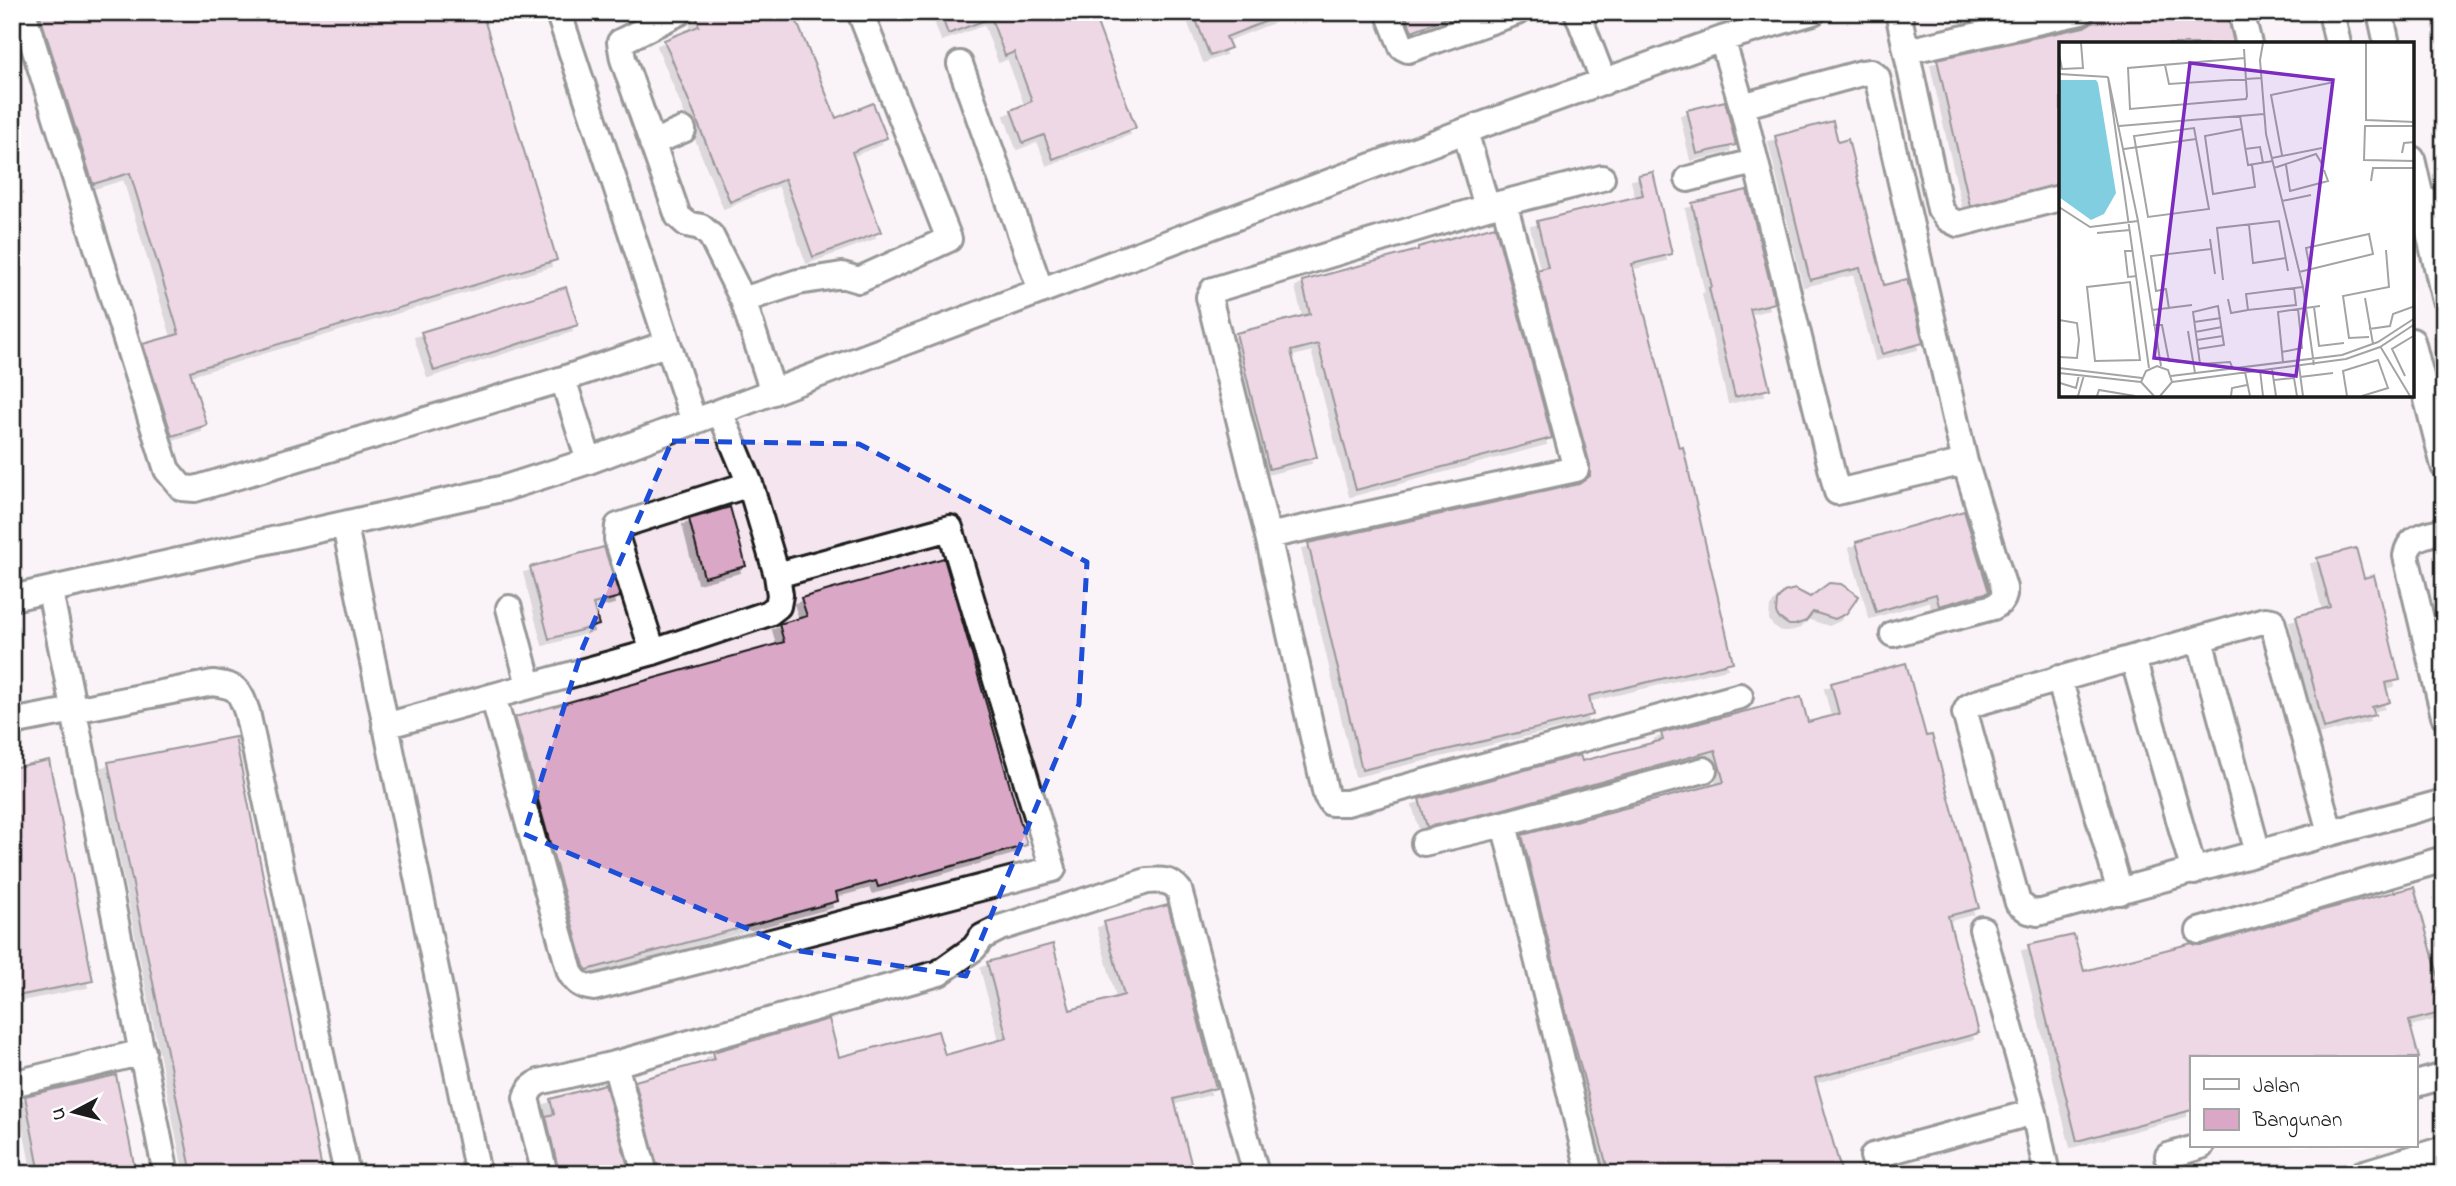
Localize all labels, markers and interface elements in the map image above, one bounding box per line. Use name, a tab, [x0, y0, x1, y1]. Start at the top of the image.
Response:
inset map	[2059, 42, 2414, 397]
legend	[2190, 1056, 2418, 1148]
text: Jalan	[2253, 1072, 2300, 1102]
north arrow	[38, 1078, 108, 1148]
text: U	[45, 1106, 74, 1121]
text: Bangunan	[2252, 1106, 2342, 1138]

